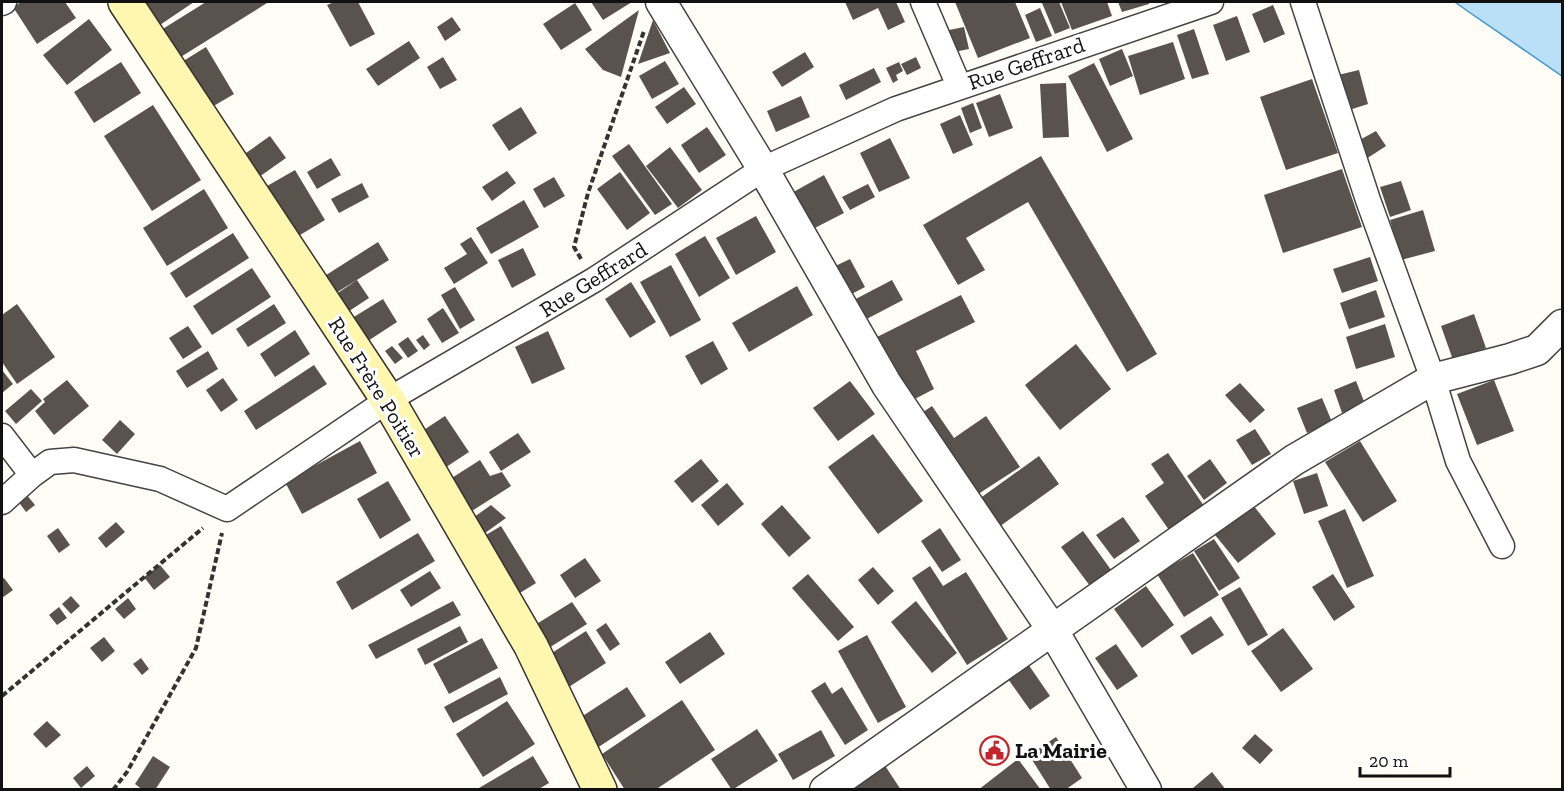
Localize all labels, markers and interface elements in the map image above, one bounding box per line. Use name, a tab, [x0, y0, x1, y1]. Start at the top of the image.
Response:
street label: Rue Geffrard	[964, 31, 1088, 96]
street label: Rue Geffrard	[535, 236, 652, 323]
street label: Rue Frère Poitier	[322, 312, 431, 463]
public building icon: La Mairie	[978, 734, 1010, 766]
place label: La Mairie	[1015, 737, 1107, 764]
scale bar	[1360, 740, 1450, 778]
text: 20 m	[1369, 750, 1409, 772]

